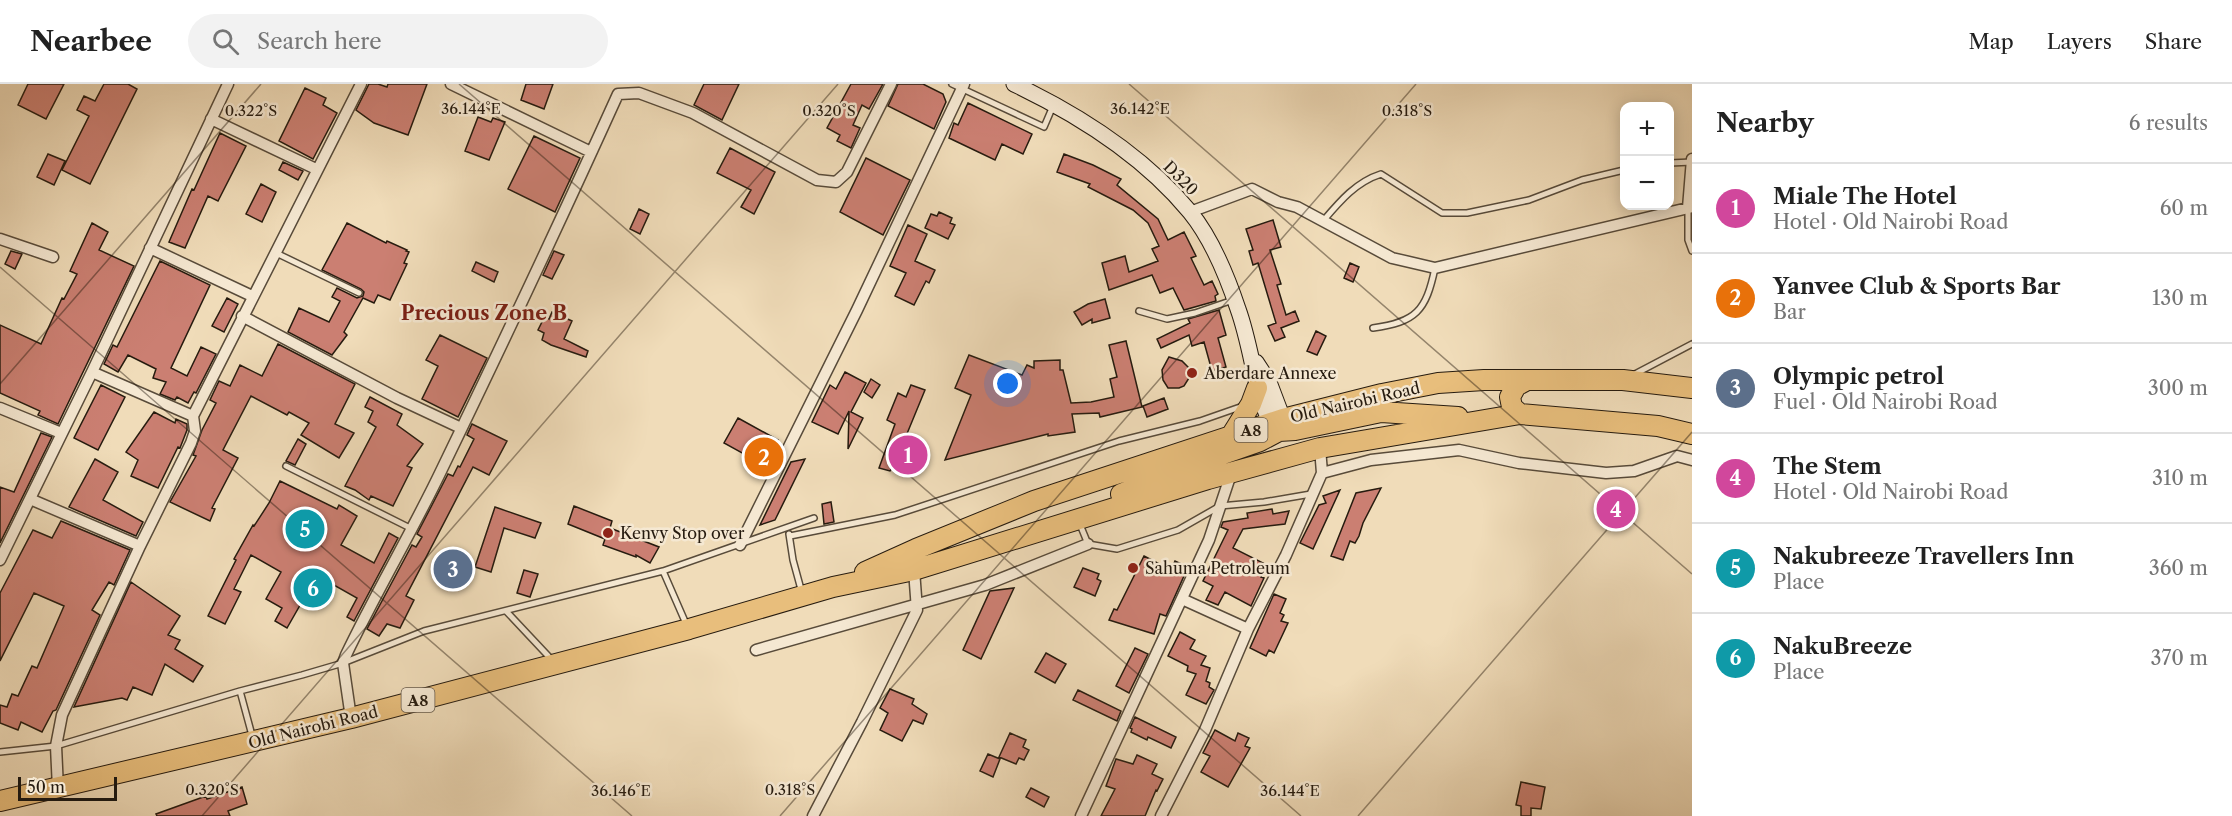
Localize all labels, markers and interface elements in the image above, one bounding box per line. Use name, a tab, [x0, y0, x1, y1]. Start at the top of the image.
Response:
search box	[188, 14, 608, 68]
text: Nearbee	[30, 24, 152, 58]
icon: search	[209, 25, 242, 58]
text: Search here	[257, 28, 382, 55]
text: Map	[1969, 29, 2014, 54]
text: Layers	[2047, 29, 2112, 54]
text: Share	[2145, 29, 2202, 54]
text: 36.144°E	[441, 99, 501, 118]
text: 36.142°E	[1110, 99, 1170, 118]
text: 0.322°S	[225, 101, 277, 120]
text: 0.320°S	[802, 101, 856, 120]
text: 0.318°S	[1382, 101, 1432, 120]
map controls	[1620, 102, 1674, 210]
button: +	[1620, 102, 1674, 156]
text: Nearby	[1716, 107, 1814, 139]
text: 6 results	[2129, 111, 2208, 135]
street label: D320	[1159, 156, 1203, 200]
button: −	[1620, 156, 1674, 210]
text: Miale The Hotel	[1773, 183, 1957, 210]
text: 1	[1731, 196, 1740, 220]
text: 60 m	[2160, 196, 2208, 220]
text: Hotel · Old Nairobi Road	[1773, 210, 2008, 234]
text: Yanvee Club & Sports Bar	[1773, 273, 2061, 300]
text: 2	[1730, 286, 1741, 310]
text: 130 m	[2152, 286, 2208, 310]
text: Bar	[1773, 300, 1806, 324]
district label: Precious Zone B	[401, 301, 567, 325]
place label: Aberdare Annexe	[1203, 363, 1336, 383]
text: Olympic petrol	[1773, 363, 1944, 390]
marker: Aberdare Annexe	[1185, 366, 1199, 380]
your location	[993, 369, 1022, 398]
text: 3	[1730, 376, 1741, 400]
text: 300 m	[2148, 376, 2208, 400]
street label: Old Nairobi Road	[1288, 377, 1422, 427]
text: Fuel · Old Nairobi Road	[1773, 390, 1998, 414]
road number: A8	[1234, 418, 1268, 442]
pin: 1	[888, 432, 928, 478]
pin: 2	[744, 434, 783, 479]
text: The Stem	[1773, 453, 1882, 480]
text: 4	[1730, 466, 1741, 490]
text: 310 m	[2152, 466, 2208, 490]
text: Hotel · Old Nairobi Road	[1773, 480, 2008, 504]
pin: 4	[1596, 486, 1636, 532]
pin: 5	[286, 506, 324, 552]
place label: Kenvy Stop over	[620, 523, 745, 543]
marker: Kenvy Stop over	[601, 526, 615, 540]
text: Nakubreeze Travellers Inn	[1773, 543, 2074, 570]
pin: 3	[434, 546, 472, 592]
text: 5	[1730, 556, 1741, 580]
text: 360 m	[2149, 556, 2208, 580]
place label: Sahuma Petroleum	[1145, 558, 1290, 578]
marker: Sahuma Petroleum	[1126, 561, 1140, 575]
pin: 6	[294, 566, 332, 610]
text: Place	[1773, 570, 1824, 594]
text: NakuBreeze	[1773, 633, 1912, 660]
text: 6	[1730, 646, 1741, 670]
text: 370 m	[2151, 646, 2208, 670]
text: Place	[1773, 660, 1824, 684]
road number: A8	[402, 688, 434, 712]
street label: Old Nairobi Road	[246, 701, 380, 753]
scale bar	[18, 774, 117, 802]
text: 50 m	[27, 777, 65, 797]
text: 0.320°S	[185, 780, 239, 799]
text: 0.318°S	[765, 780, 815, 799]
text: 36.146°E	[591, 781, 651, 800]
text: 36.144°E	[1260, 781, 1320, 800]

